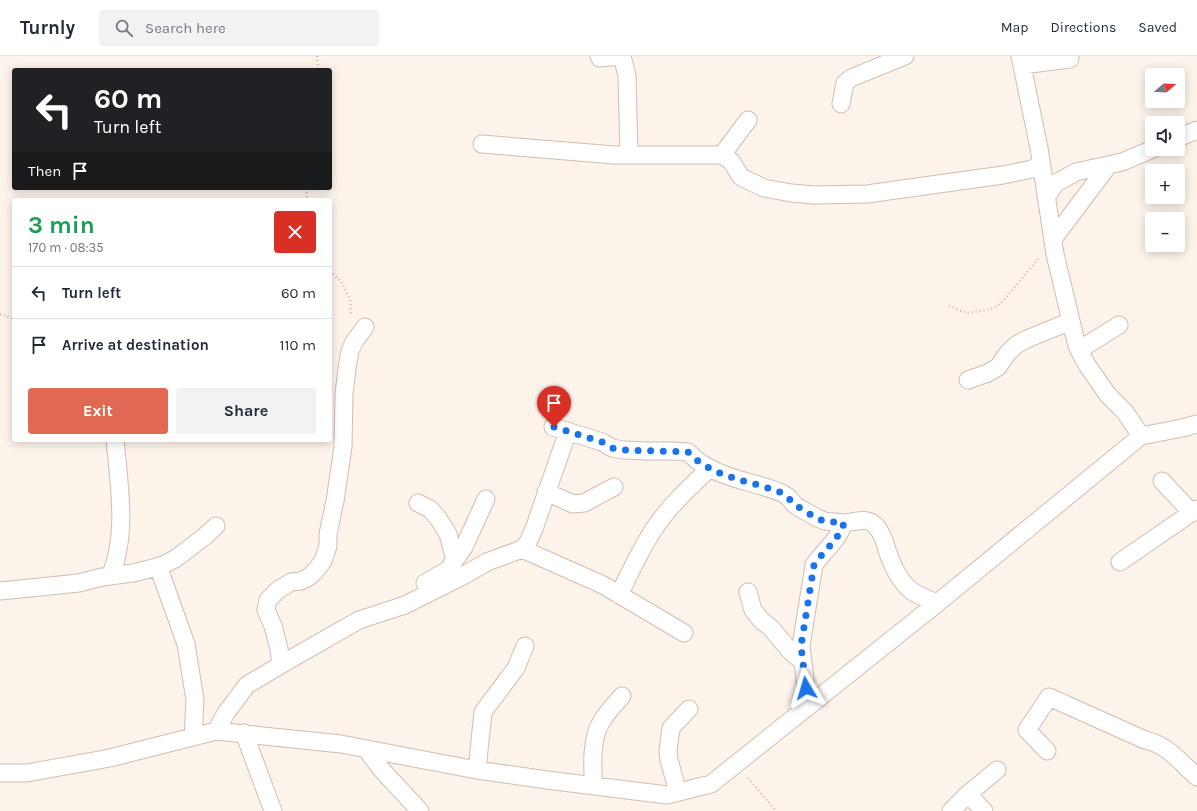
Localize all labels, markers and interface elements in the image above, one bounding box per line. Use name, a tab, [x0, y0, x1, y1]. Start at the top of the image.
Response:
search box	[99, 10, 379, 46]
text: Turnly	[20, 17, 75, 39]
icon: search	[113, 17, 135, 39]
text: Search here	[145, 19, 226, 37]
text: Map	[1001, 19, 1029, 36]
text: Directions	[1051, 19, 1116, 36]
text: Saved	[1138, 19, 1177, 36]
north arrow	[1145, 68, 1185, 108]
map controls	[1145, 68, 1185, 252]
text: 60 m	[94, 82, 162, 115]
icon: left	[28, 84, 80, 136]
text: Turn left	[94, 116, 162, 138]
button: sound	[1145, 116, 1185, 156]
icon: arrive	[69, 160, 91, 182]
text: Then	[28, 162, 61, 180]
button: +	[1145, 164, 1185, 204]
text: 3 min	[28, 211, 95, 239]
button: close	[274, 211, 316, 253]
button: −	[1145, 212, 1185, 252]
text: 170 m · 08:35	[28, 240, 104, 255]
icon: left	[28, 282, 50, 304]
text: Turn left	[62, 284, 121, 302]
text: 60 m	[281, 284, 316, 302]
icon: arrive	[28, 334, 50, 356]
text: Arrive at destination	[62, 336, 209, 354]
text: 110 m	[280, 336, 316, 354]
pin	[537, 386, 571, 427]
button: Exit	[28, 388, 168, 434]
button: Share	[176, 388, 316, 434]
icon: arrive	[543, 392, 565, 414]
position arrow	[785, 667, 827, 709]

